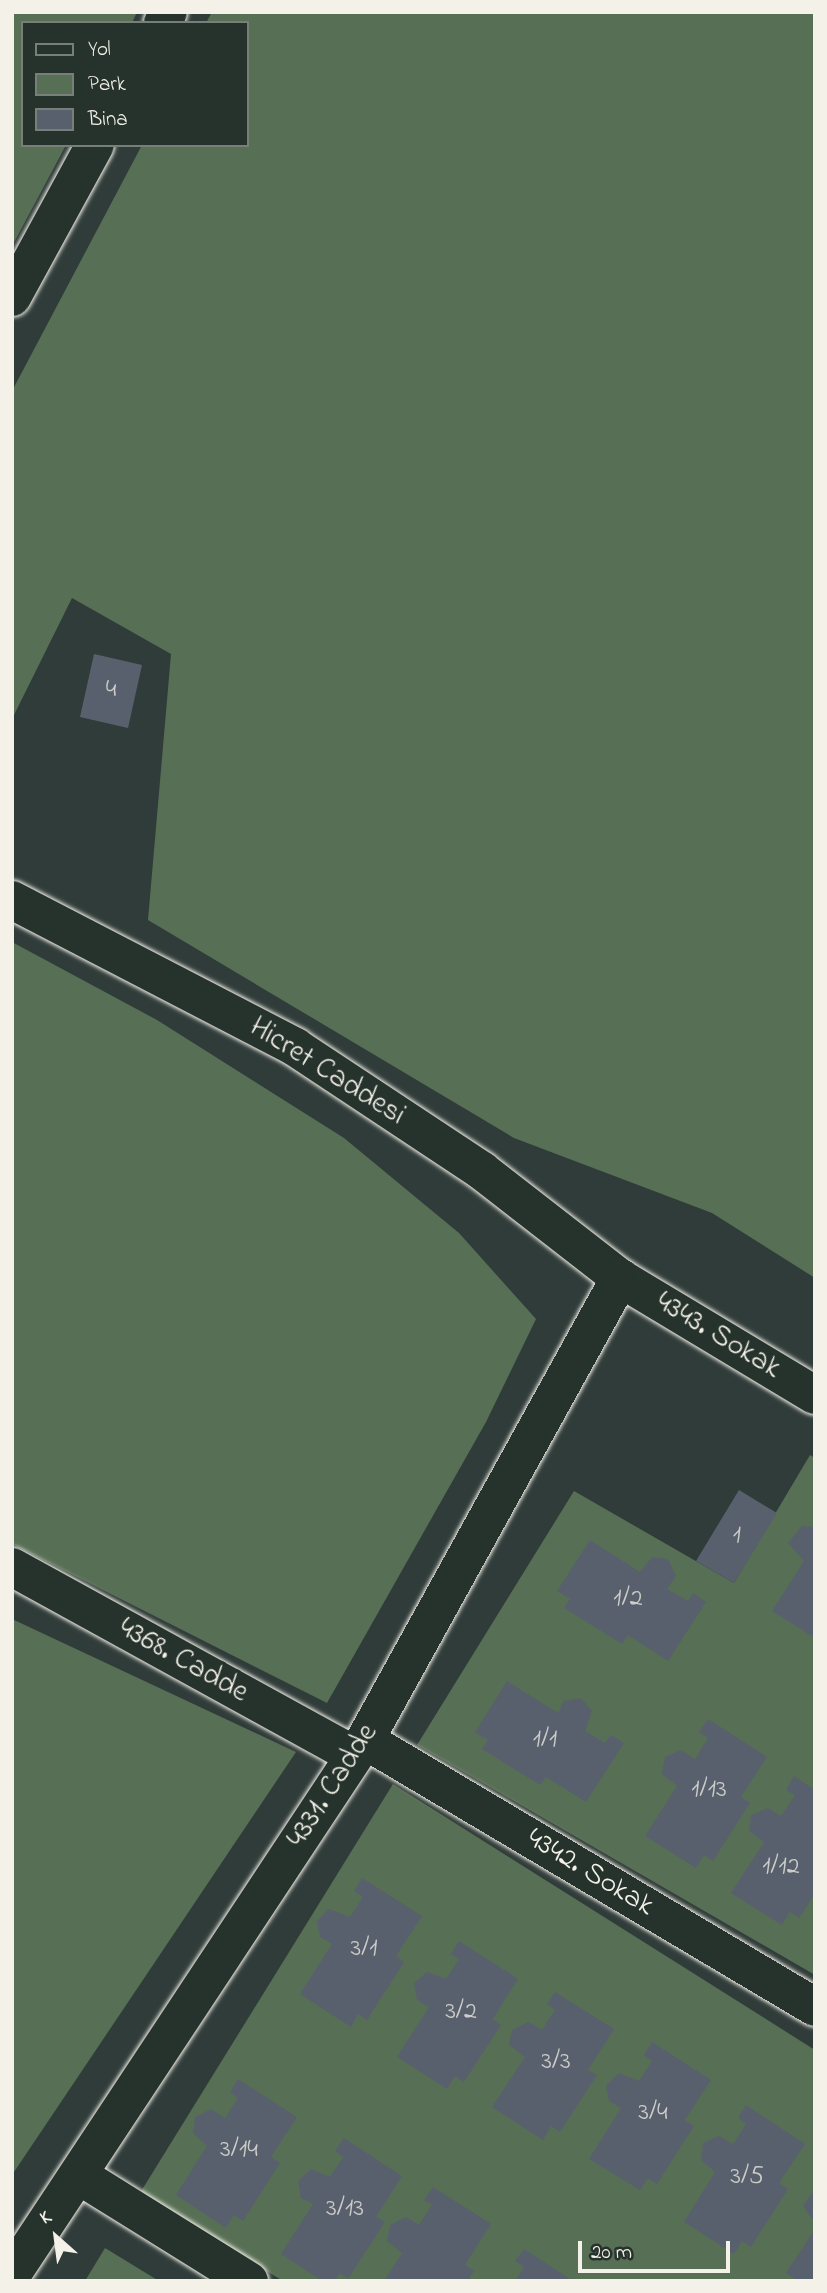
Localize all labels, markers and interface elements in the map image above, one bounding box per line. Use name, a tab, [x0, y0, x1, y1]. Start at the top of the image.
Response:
legend	[21, 21, 248, 147]
text: Yol	[88, 35, 111, 65]
text: Park	[88, 70, 126, 100]
text: Bina	[88, 105, 128, 135]
house number: 4	[106, 675, 116, 707]
street label: Hicret Caddesi	[242, 1010, 412, 1134]
street label: 4343. Sokak	[649, 1285, 787, 1387]
house number: 1	[733, 1521, 741, 1553]
house number: 1/2	[613, 1584, 643, 1616]
street label: 4368. Cadde	[112, 1611, 254, 1711]
street label: 4331. Cadde	[280, 1717, 386, 1855]
house number: 1/1	[533, 1725, 557, 1757]
house number: 1/13	[691, 1775, 727, 1807]
street label: 4342. Sokak	[520, 1821, 660, 1925]
house number: 1/12	[762, 1852, 800, 1884]
house number: 3/1	[350, 1934, 378, 1966]
house number: 3/2	[445, 1997, 477, 2029]
house number: 3/3	[541, 2047, 571, 2079]
house number: 3/4	[638, 2098, 668, 2130]
house number: 3/14	[220, 2135, 258, 2167]
house number: 3/5	[730, 2162, 764, 2194]
house number: 3/13	[326, 2194, 364, 2226]
north arrow	[21, 2202, 91, 2272]
text: K	[35, 2204, 56, 2232]
scale bar	[582, 2226, 734, 2270]
text: 20 m	[591, 2238, 632, 2268]

